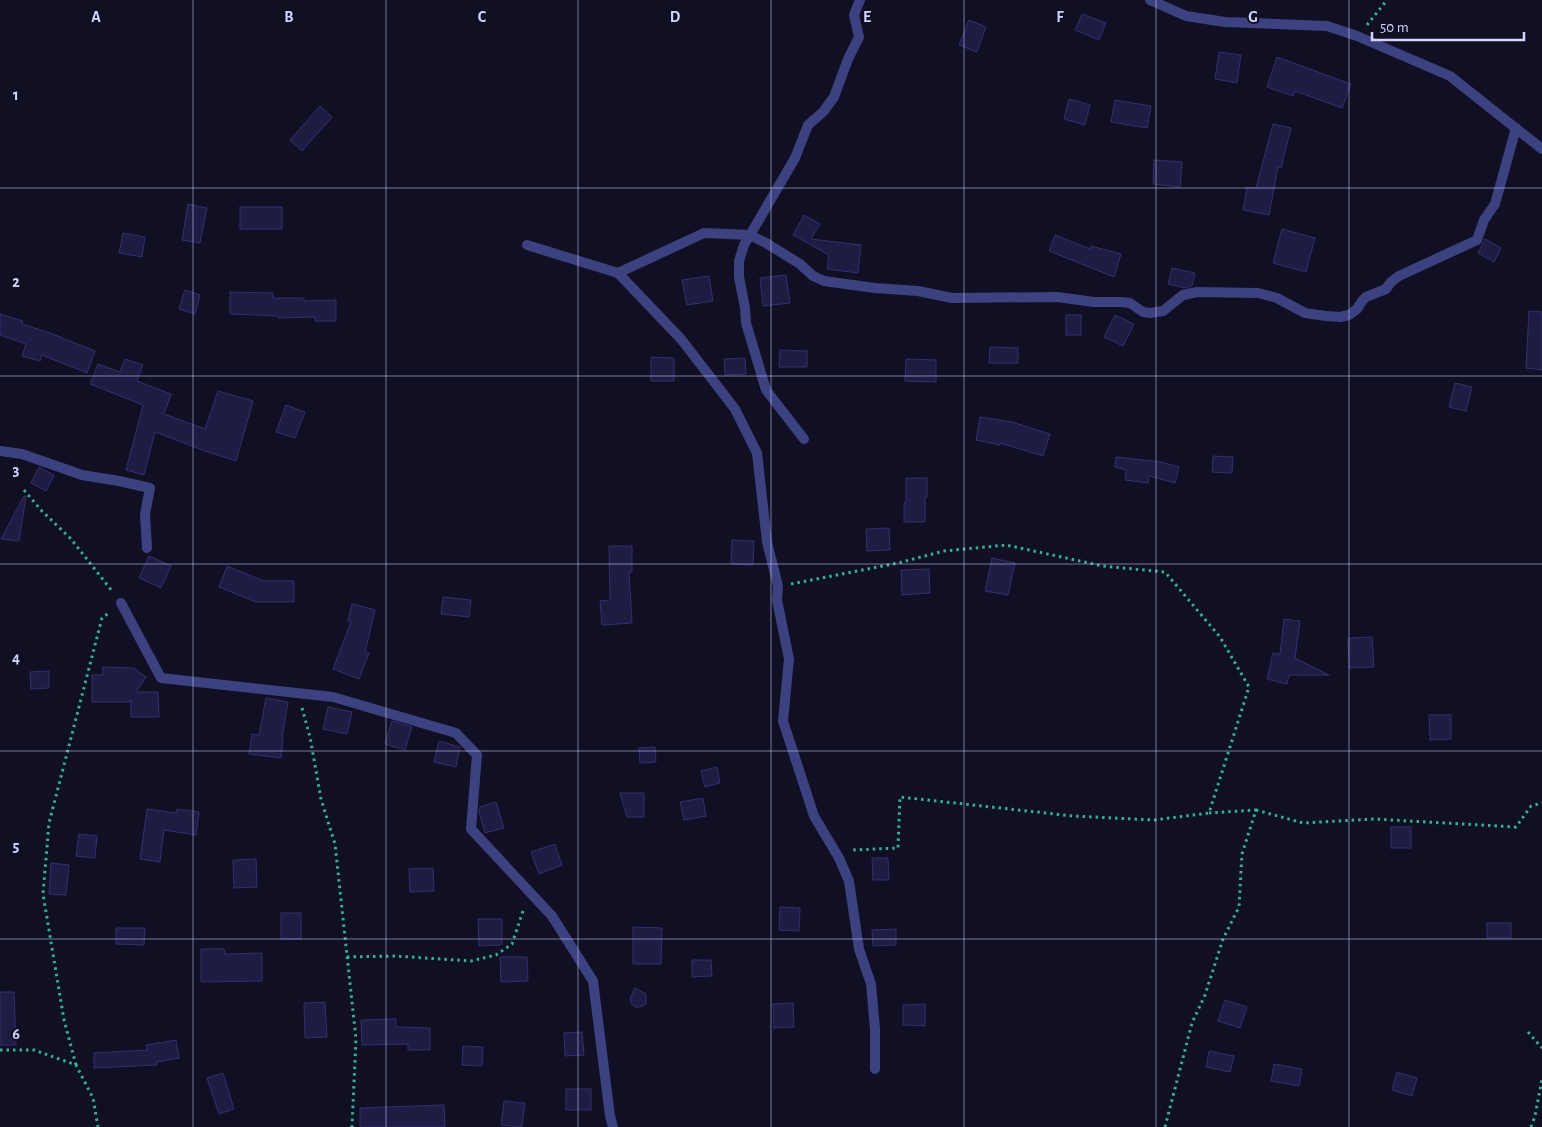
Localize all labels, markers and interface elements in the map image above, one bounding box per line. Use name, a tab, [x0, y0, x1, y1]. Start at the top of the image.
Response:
text: A	[91, 9, 101, 25]
text: B	[284, 9, 294, 25]
text: C	[478, 9, 487, 25]
text: D	[670, 9, 681, 25]
text: E	[863, 9, 871, 25]
text: F	[1056, 9, 1064, 25]
text: G	[1248, 9, 1258, 25]
scale bar	[1372, 10, 1524, 42]
text: 50 m	[1380, 20, 1409, 35]
text: 1	[13, 87, 19, 103]
text: 2	[12, 274, 20, 290]
text: 3	[13, 462, 20, 478]
text: 4	[12, 650, 20, 666]
text: 5	[13, 838, 20, 854]
text: 6	[12, 1026, 20, 1042]

